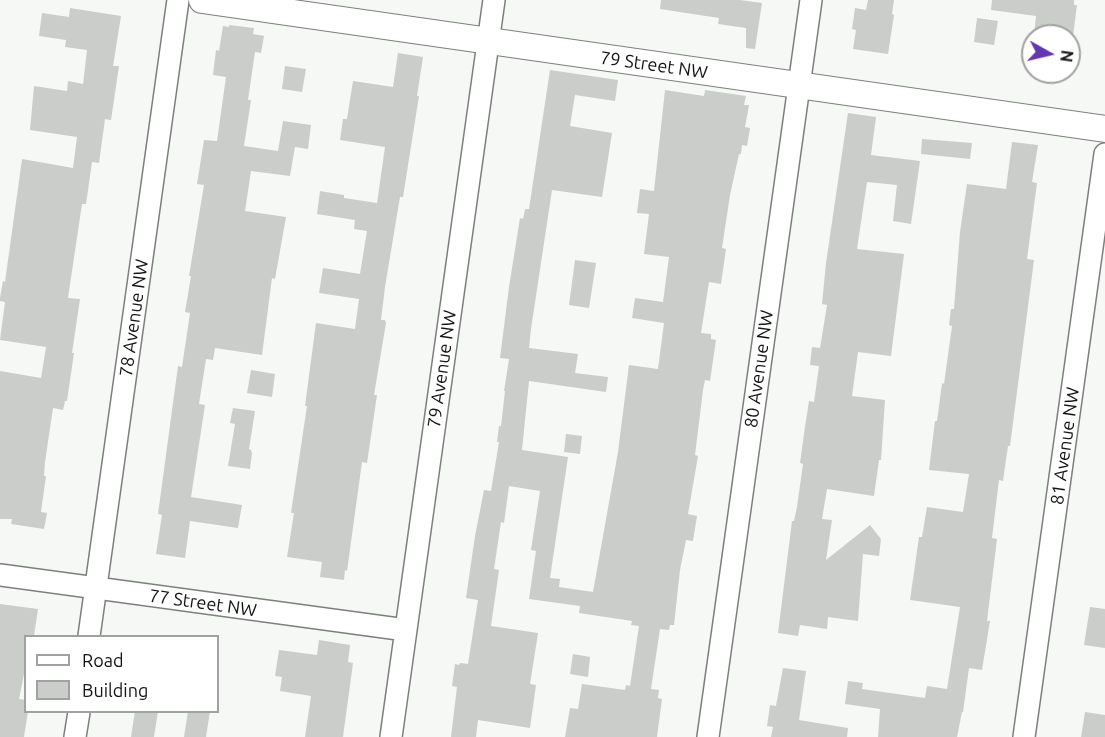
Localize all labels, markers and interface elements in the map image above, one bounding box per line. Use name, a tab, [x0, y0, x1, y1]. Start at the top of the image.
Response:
north arrow	[1021, 24, 1081, 84]
street label: 79 Street NW	[599, 47, 709, 83]
text: N	[1057, 49, 1077, 63]
street label: 78 Avenue NW	[115, 258, 153, 378]
street label: 79 Avenue NW	[423, 309, 461, 429]
street label: 80 Avenue NW	[740, 309, 778, 429]
street label: 81 Avenue NW	[1046, 386, 1084, 506]
street label: 77 Street NW	[148, 585, 258, 621]
legend	[24, 635, 219, 713]
text: Road	[82, 650, 124, 670]
text: Building	[82, 680, 148, 700]

